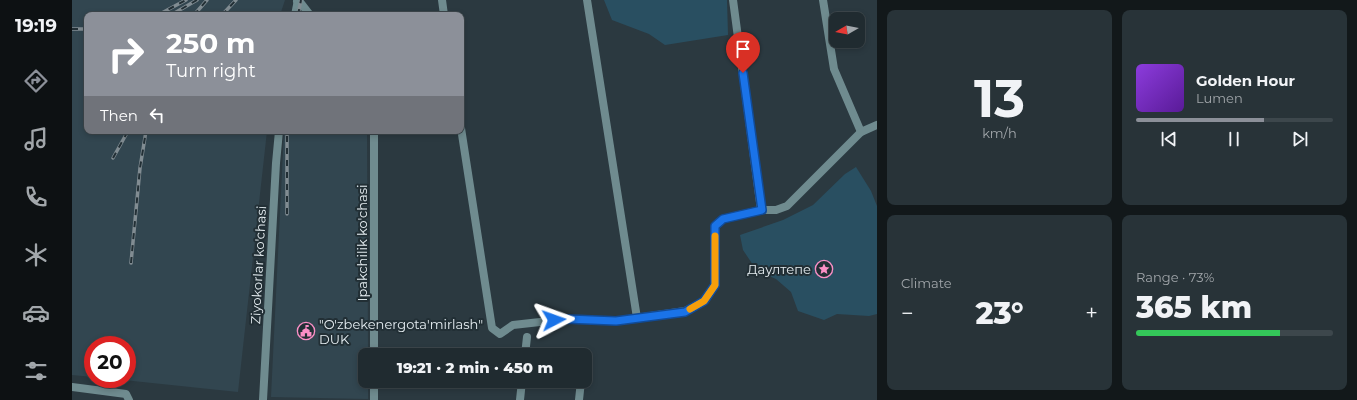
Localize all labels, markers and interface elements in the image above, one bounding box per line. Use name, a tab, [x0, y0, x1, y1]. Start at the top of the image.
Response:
north arrow	[829, 12, 865, 48]
map controls	[829, 12, 865, 48]
text: 19:19	[15, 15, 57, 37]
text: 250 m	[166, 26, 256, 60]
icon: right	[100, 28, 152, 80]
pin	[726, 32, 760, 73]
icon: arrive	[732, 38, 754, 60]
text: Turn right	[166, 60, 256, 82]
icon: directions	[22, 67, 50, 95]
text: 13	[974, 67, 1025, 130]
text: Golden Hour	[1196, 71, 1295, 90]
text: Lumen	[1196, 90, 1243, 106]
icon: left	[146, 104, 168, 126]
text: Then	[100, 106, 138, 125]
icon: music	[22, 125, 50, 153]
text: km/h	[982, 125, 1017, 141]
icon: previous	[1158, 128, 1180, 150]
icon: pause	[1223, 128, 1245, 150]
icon: next	[1289, 128, 1311, 150]
icon: phone	[22, 183, 50, 211]
street label: Ipakchilik ko'chasi	[354, 185, 370, 301]
street label: Ziyokorlar ko'chasi	[247, 205, 269, 325]
icon: climate	[22, 241, 50, 269]
place icon: Даултепе	[814, 259, 834, 279]
place label: Даултепе	[747, 261, 811, 277]
text: Range · 73%	[1136, 269, 1214, 285]
text: Climate	[901, 275, 952, 291]
text: 365 km	[1136, 289, 1252, 326]
text: 23°	[975, 295, 1024, 332]
icon: car	[22, 299, 50, 327]
position arrow	[533, 299, 575, 341]
text: −	[901, 300, 914, 327]
text: +	[1085, 300, 1098, 327]
place label: "O'zbekenergota'mirlash" DUK	[319, 316, 483, 347]
public building icon: "O'zbekenergota'mirlash" DUK	[296, 321, 316, 341]
speed limit sign: 20	[84, 336, 136, 388]
icon: filters	[22, 357, 50, 385]
text: 19:21 · 2 min · 450 m	[397, 358, 553, 377]

